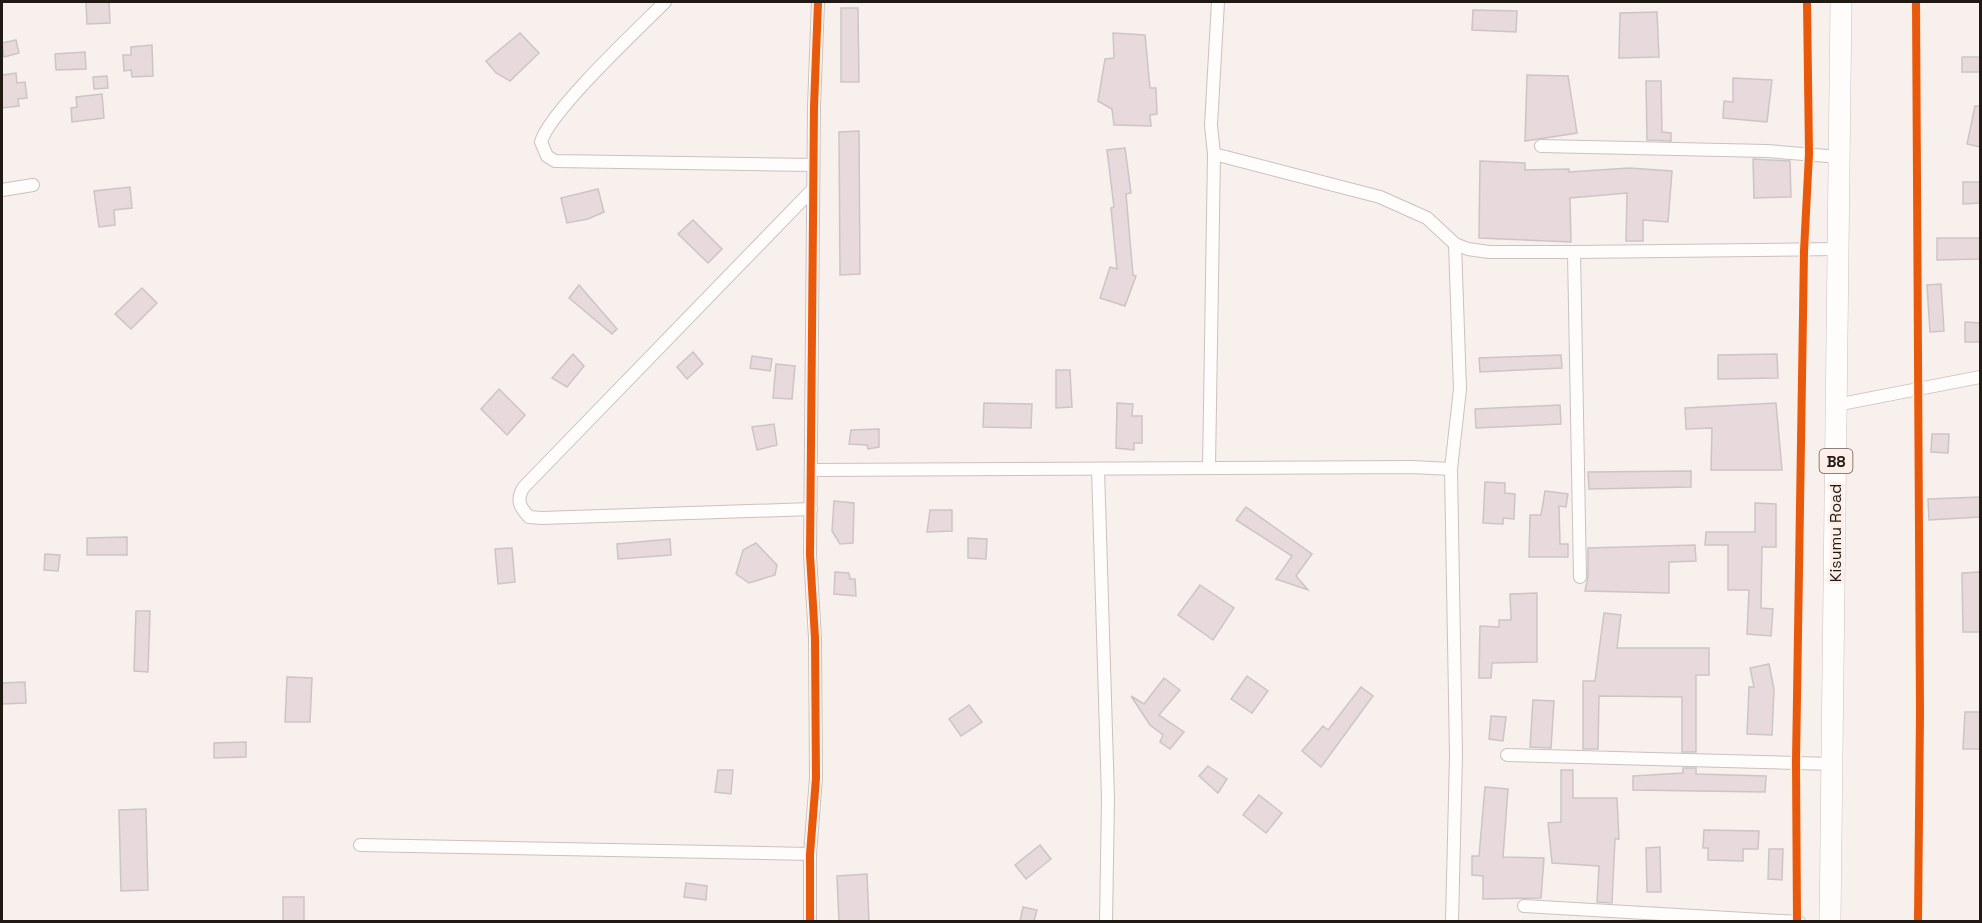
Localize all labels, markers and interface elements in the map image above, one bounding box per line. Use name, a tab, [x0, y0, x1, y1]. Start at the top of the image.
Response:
road number: B8	[1820, 449, 1852, 473]
street label: Kisumu Road	[1825, 484, 1846, 582]

